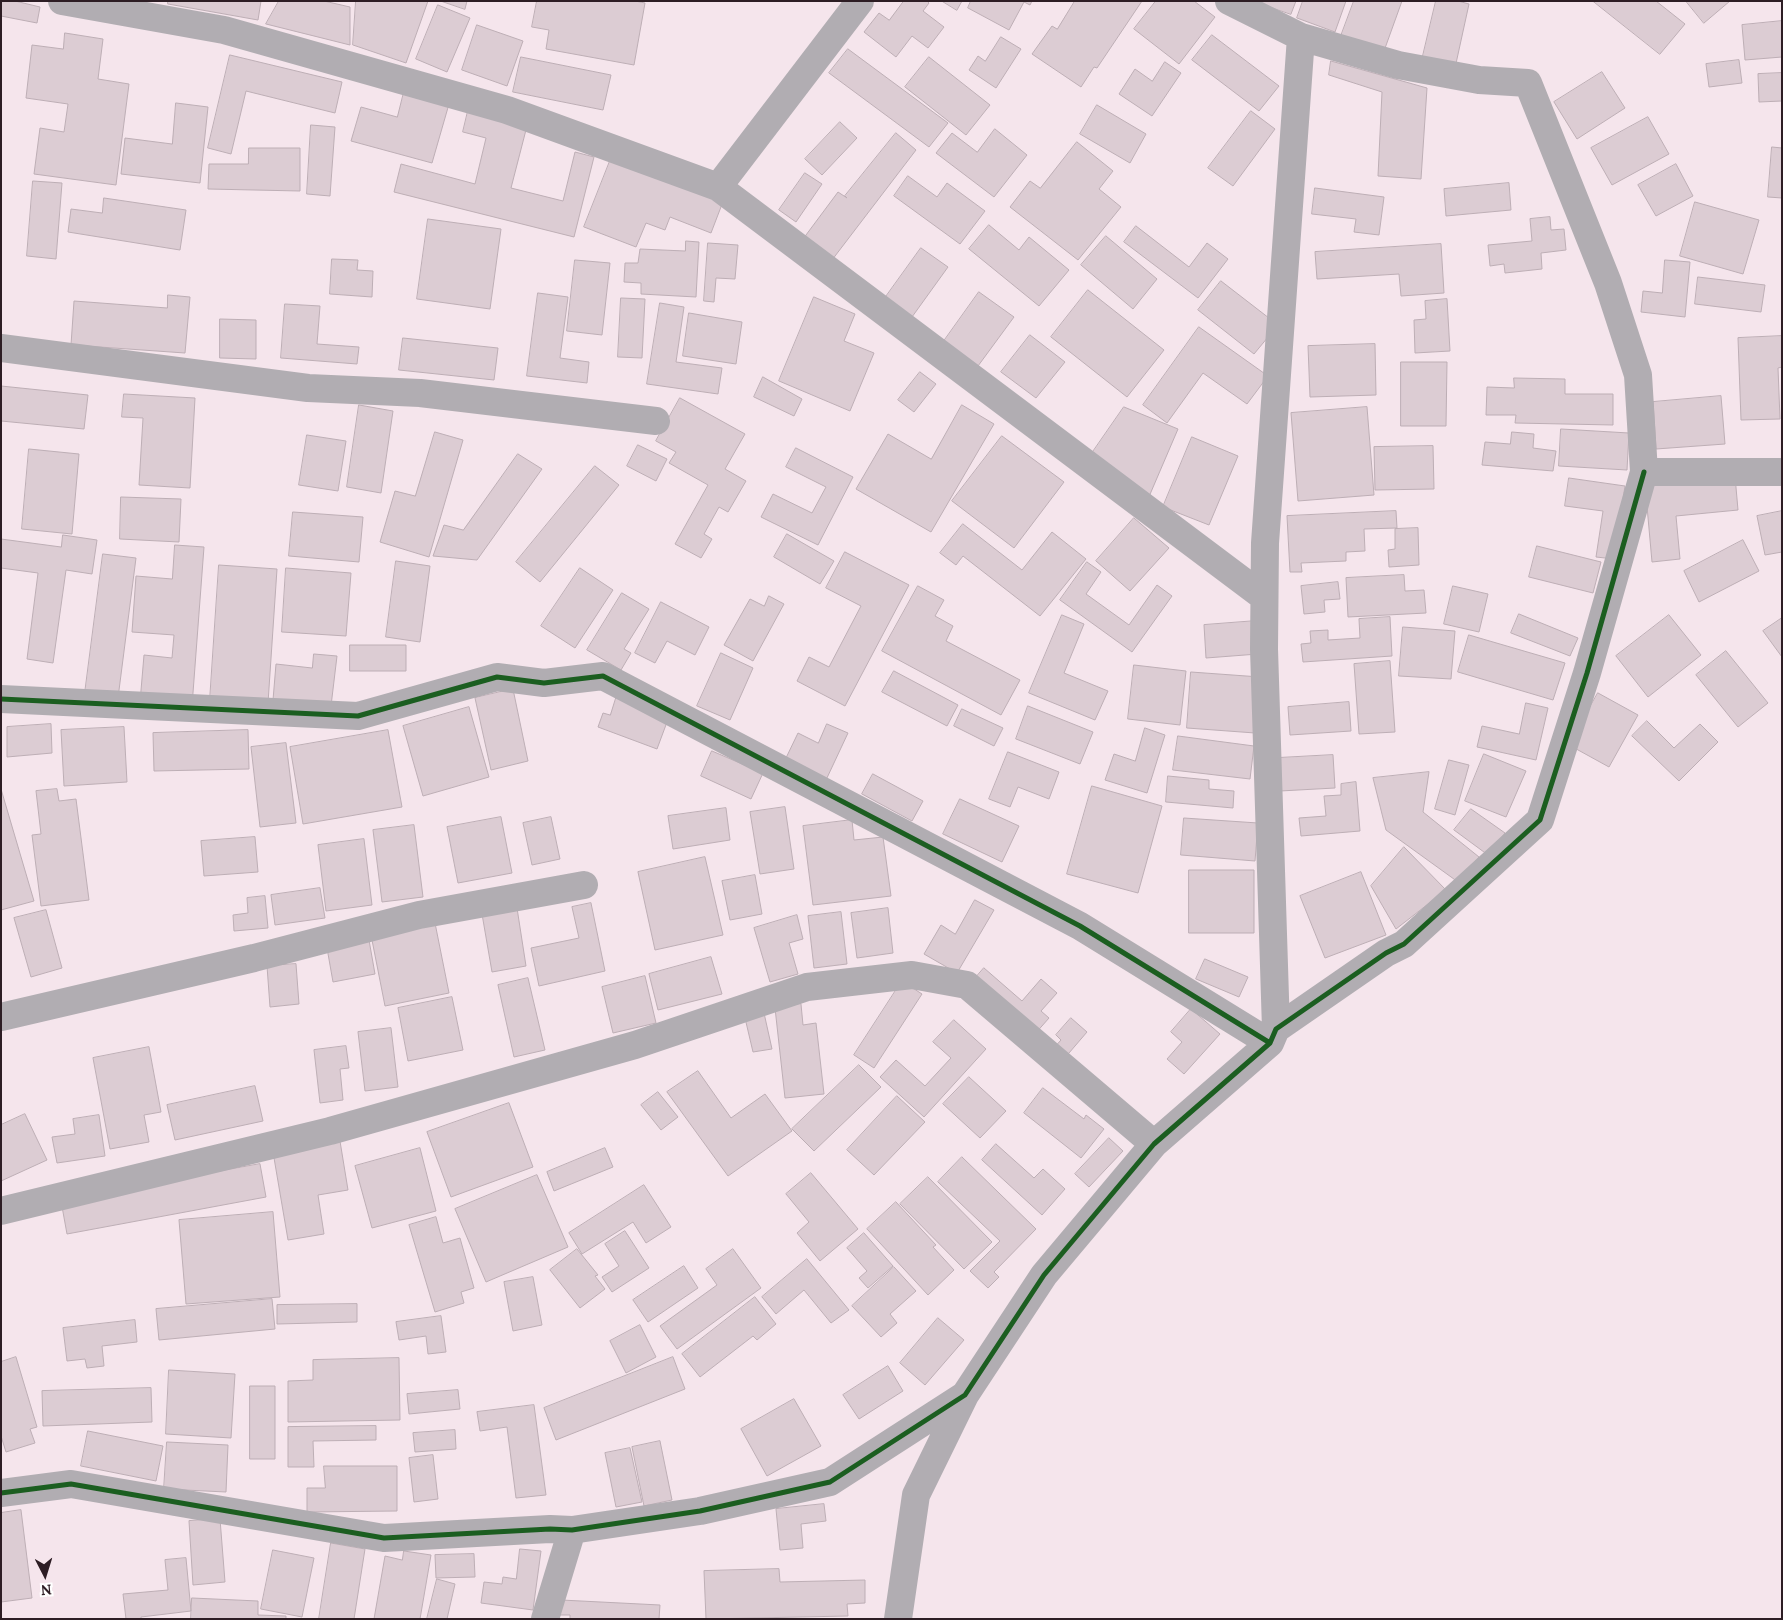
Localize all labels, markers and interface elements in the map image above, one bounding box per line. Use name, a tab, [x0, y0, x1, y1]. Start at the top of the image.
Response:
north arrow	[20, 1550, 70, 1600]
text: N	[40, 1581, 52, 1599]

